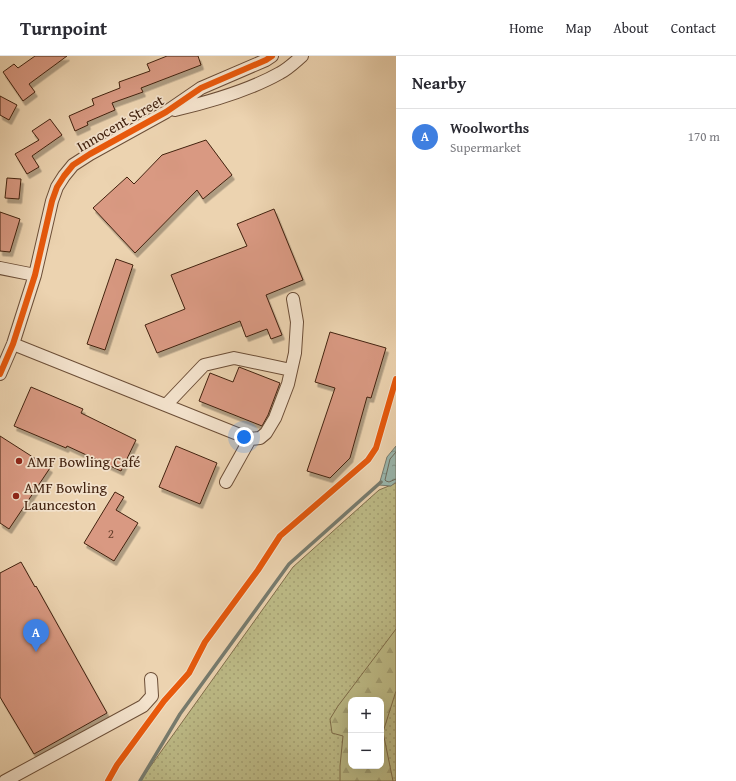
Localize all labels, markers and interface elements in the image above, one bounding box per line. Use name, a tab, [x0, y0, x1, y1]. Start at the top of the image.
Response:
text: Turnpoint	[20, 14, 107, 42]
text: Home	[509, 18, 544, 38]
text: Map	[566, 18, 591, 38]
text: About	[613, 18, 649, 38]
text: Contact	[671, 18, 716, 38]
text: Nearby	[412, 70, 466, 95]
street label: Innocent Street	[72, 89, 168, 157]
text: Woolworths	[450, 117, 529, 138]
text: A	[421, 127, 429, 146]
text: 170 m	[688, 127, 720, 146]
text: Supermarket	[450, 138, 521, 157]
your location	[234, 427, 254, 447]
place label: AMF Bowling Café	[27, 451, 140, 472]
marker: AMF Bowling Café	[14, 456, 24, 466]
place label: AMF Bowling Launceston	[24, 477, 107, 515]
marker: AMF Bowling Launceston	[11, 491, 21, 501]
house number: 2	[108, 524, 114, 543]
pin: A	[23, 619, 49, 652]
map controls	[348, 697, 384, 769]
button: +	[348, 697, 384, 733]
button: −	[348, 733, 384, 769]

